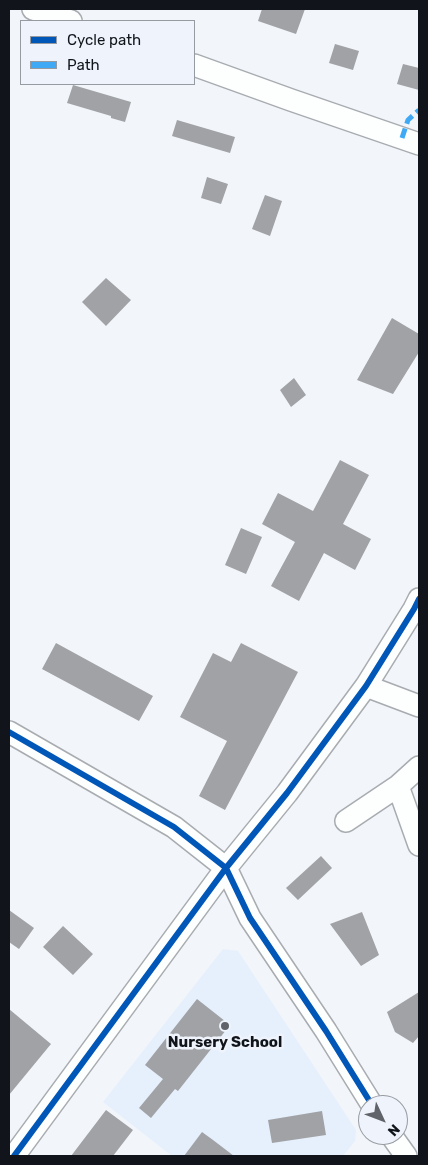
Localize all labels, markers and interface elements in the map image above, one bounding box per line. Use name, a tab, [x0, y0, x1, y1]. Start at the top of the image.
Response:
legend	[20, 20, 195, 85]
text: Cycle path	[67, 31, 141, 49]
text: Path	[67, 56, 100, 74]
marker: Nursery School	[219, 1020, 231, 1032]
place label: Nursery School	[168, 1034, 282, 1052]
north arrow	[358, 1095, 408, 1145]
text: N	[384, 1120, 403, 1139]

